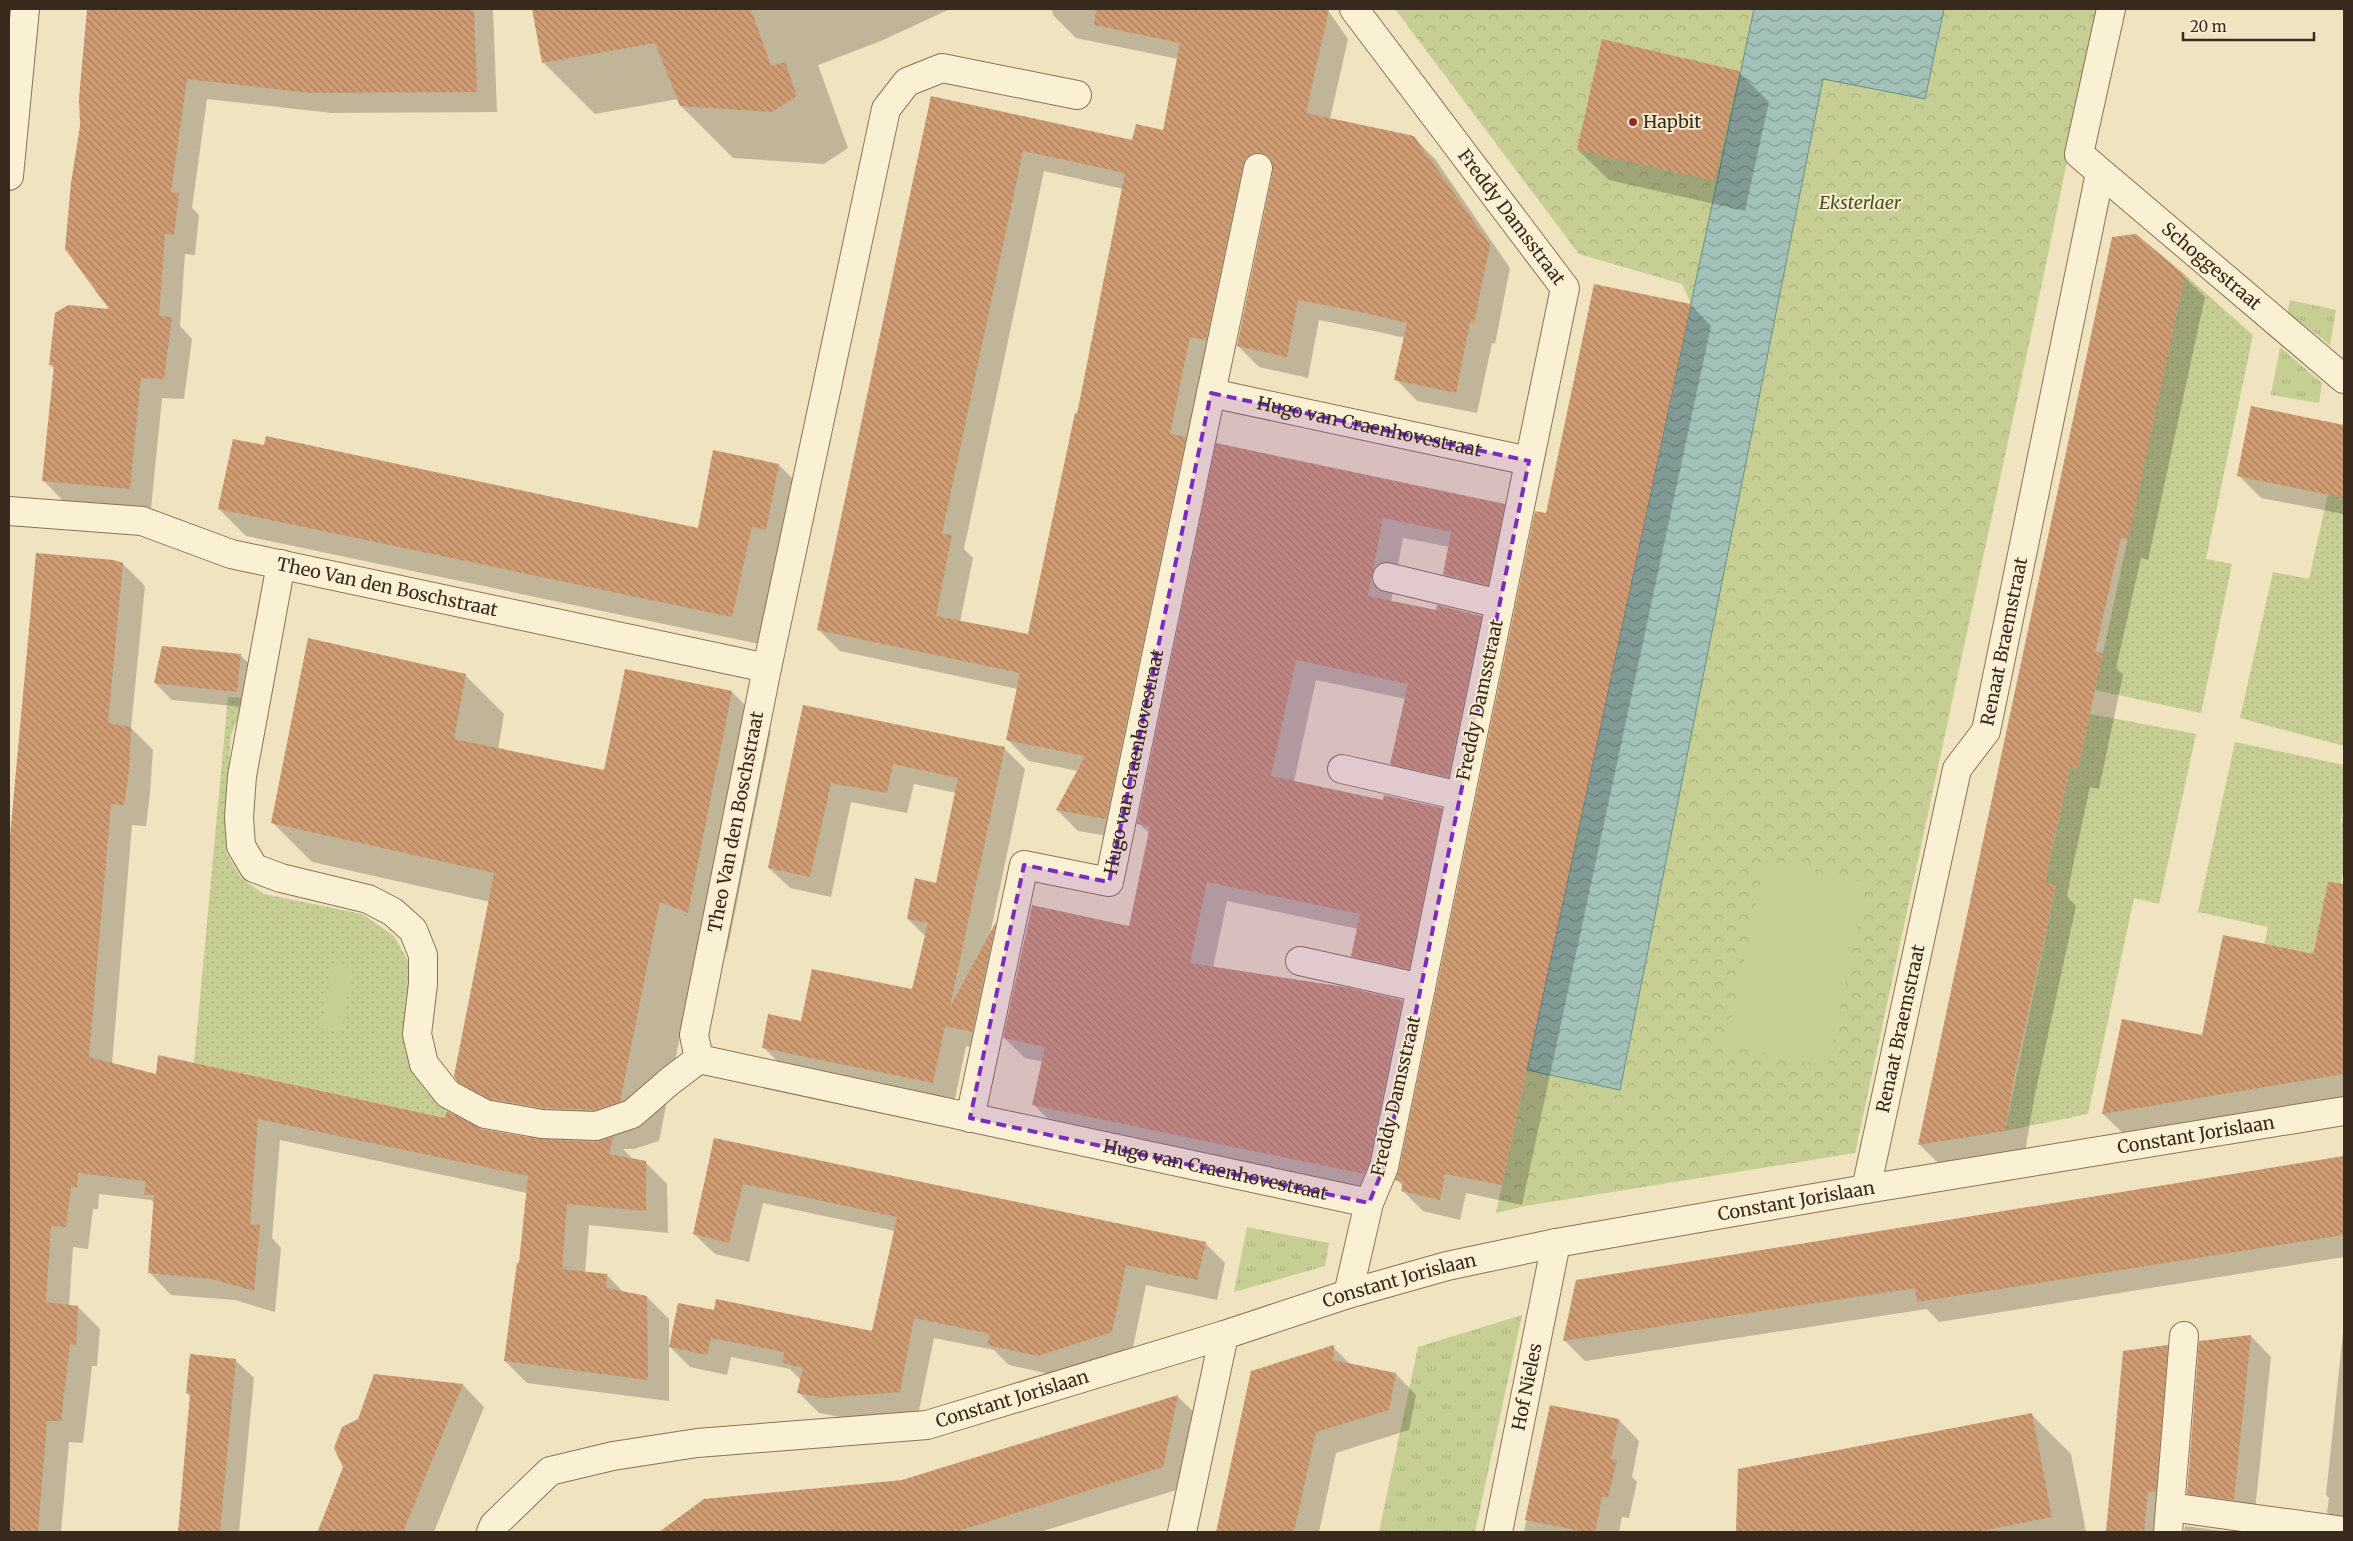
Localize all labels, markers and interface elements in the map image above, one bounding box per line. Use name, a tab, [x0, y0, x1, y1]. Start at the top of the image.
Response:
scale bar	[2183, 10, 2314, 42]
text: 20 m	[2190, 17, 2227, 36]
place label: Hapbit	[1643, 110, 1701, 133]
marker: Hapbit	[1627, 116, 1639, 128]
street label: Freddy Damsstraat	[1453, 144, 1571, 289]
park label: Eksterlaer	[1819, 191, 1902, 214]
street label: Schoggestraat	[2157, 217, 2266, 315]
street label: Hugo van Craenhovestraat	[1255, 391, 1484, 462]
street label: Theo Van den Boschstraat	[275, 552, 500, 621]
street label: Renaat Braemstraat	[1975, 555, 2032, 728]
street label: Freddy Damsstraat	[1451, 617, 1508, 783]
street label: Hugo van Craenhovestraat	[1099, 647, 1168, 876]
street label: Theo Van den Boschstraat	[703, 709, 768, 935]
street label: Renaat Braemstraat	[1871, 942, 1930, 1115]
street label: Freddy Damsstraat	[1366, 1013, 1425, 1179]
street label: Constant Jorislaan	[2116, 1111, 2276, 1159]
street label: Hugo van Craenhovestraat	[1101, 1134, 1330, 1205]
street label: Constant Jorislaan	[1716, 1176, 1876, 1226]
street label: Constant Jorislaan	[1319, 1248, 1478, 1313]
street label: Hof Nieles	[1507, 1341, 1547, 1432]
street label: Constant Jorislaan	[933, 1365, 1092, 1433]

